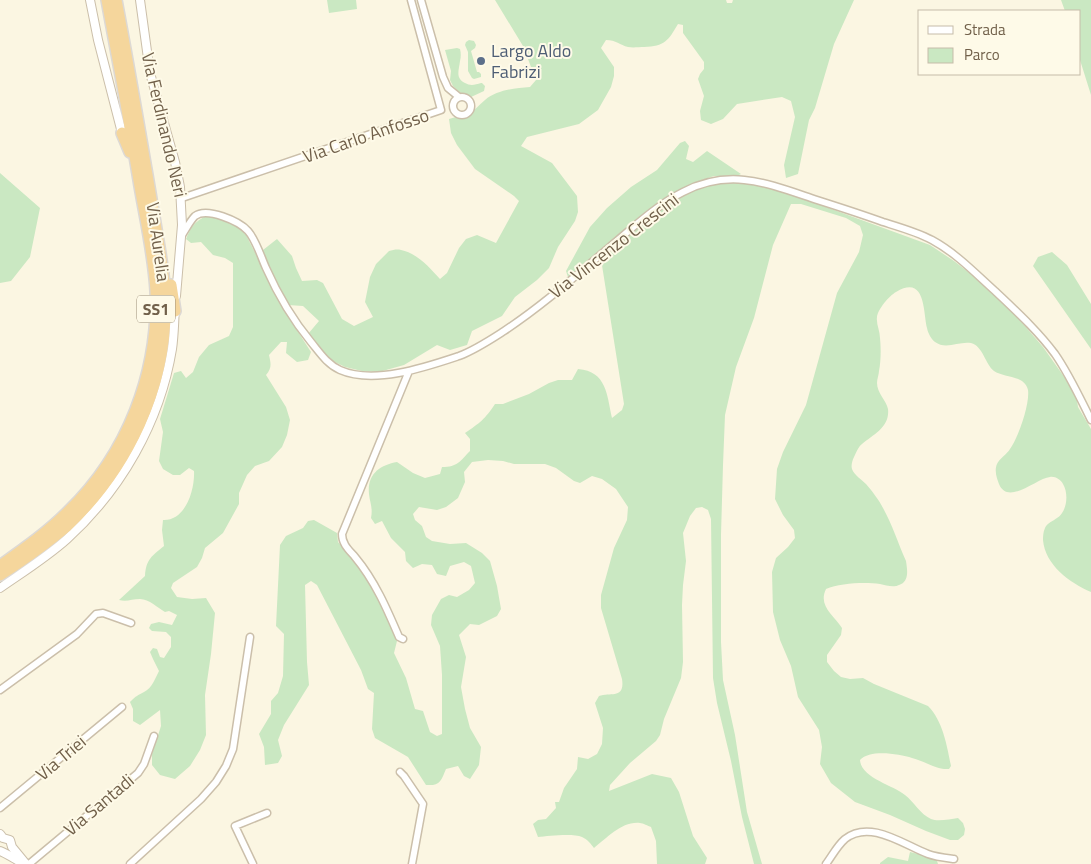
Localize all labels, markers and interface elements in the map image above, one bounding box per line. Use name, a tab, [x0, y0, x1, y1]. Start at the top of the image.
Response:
legend	[918, 10, 1081, 75]
text: Strada	[964, 18, 1006, 41]
place label: Largo Aldo Fabrizi	[491, 37, 571, 85]
text: Parco	[964, 43, 1000, 66]
street label: Via Ferdinando Neri	[135, 50, 194, 200]
marker: Largo Aldo Fabrizi	[475, 55, 487, 67]
street label: Via Carlo Anfosso	[299, 101, 433, 170]
street label: Via Vincenzo Crescini	[543, 186, 684, 305]
street label: Via Aurelia	[140, 200, 177, 283]
road number: SS1	[137, 296, 175, 322]
street label: Via Triei	[30, 728, 92, 787]
street label: Via Santadi	[58, 767, 140, 842]

